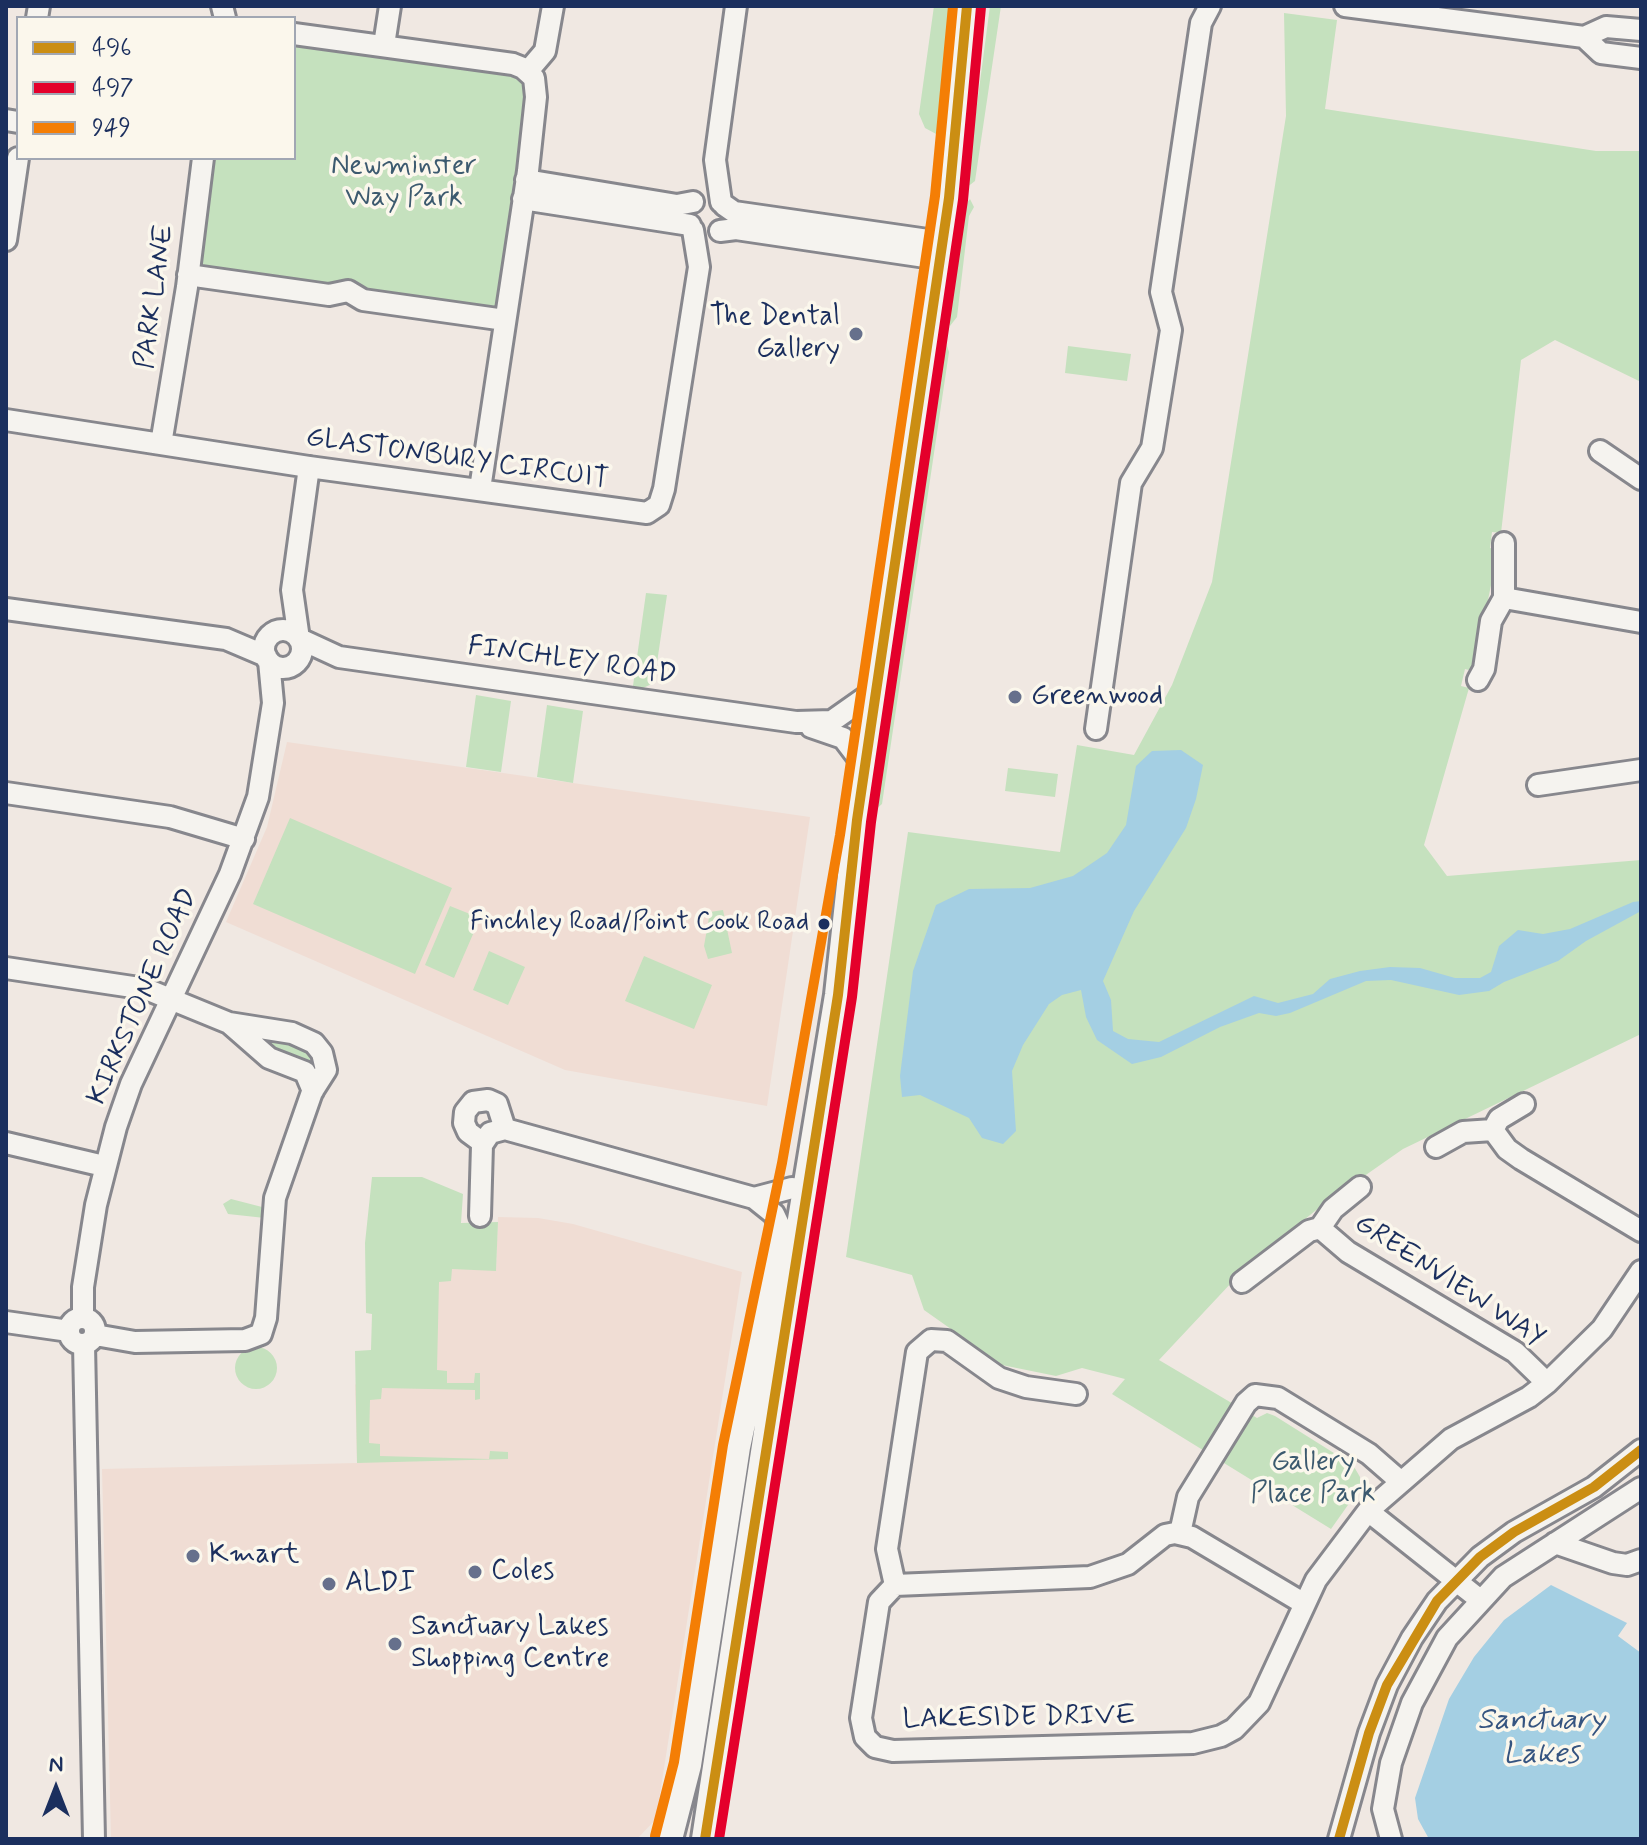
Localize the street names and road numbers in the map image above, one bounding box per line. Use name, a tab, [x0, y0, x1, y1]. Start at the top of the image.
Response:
street label: PARK LANE	[129, 223, 183, 371]
street label: GLASTONBURY CIRCUIT	[303, 422, 611, 498]
street label: FINCHLEY ROAD	[465, 631, 679, 693]
street label: KIRKSTONE ROAD	[81, 884, 207, 1110]
street label: GREENVIEW WAY	[1347, 1208, 1551, 1356]
street label: LAKESIDE DRIVE	[902, 1700, 1136, 1738]

